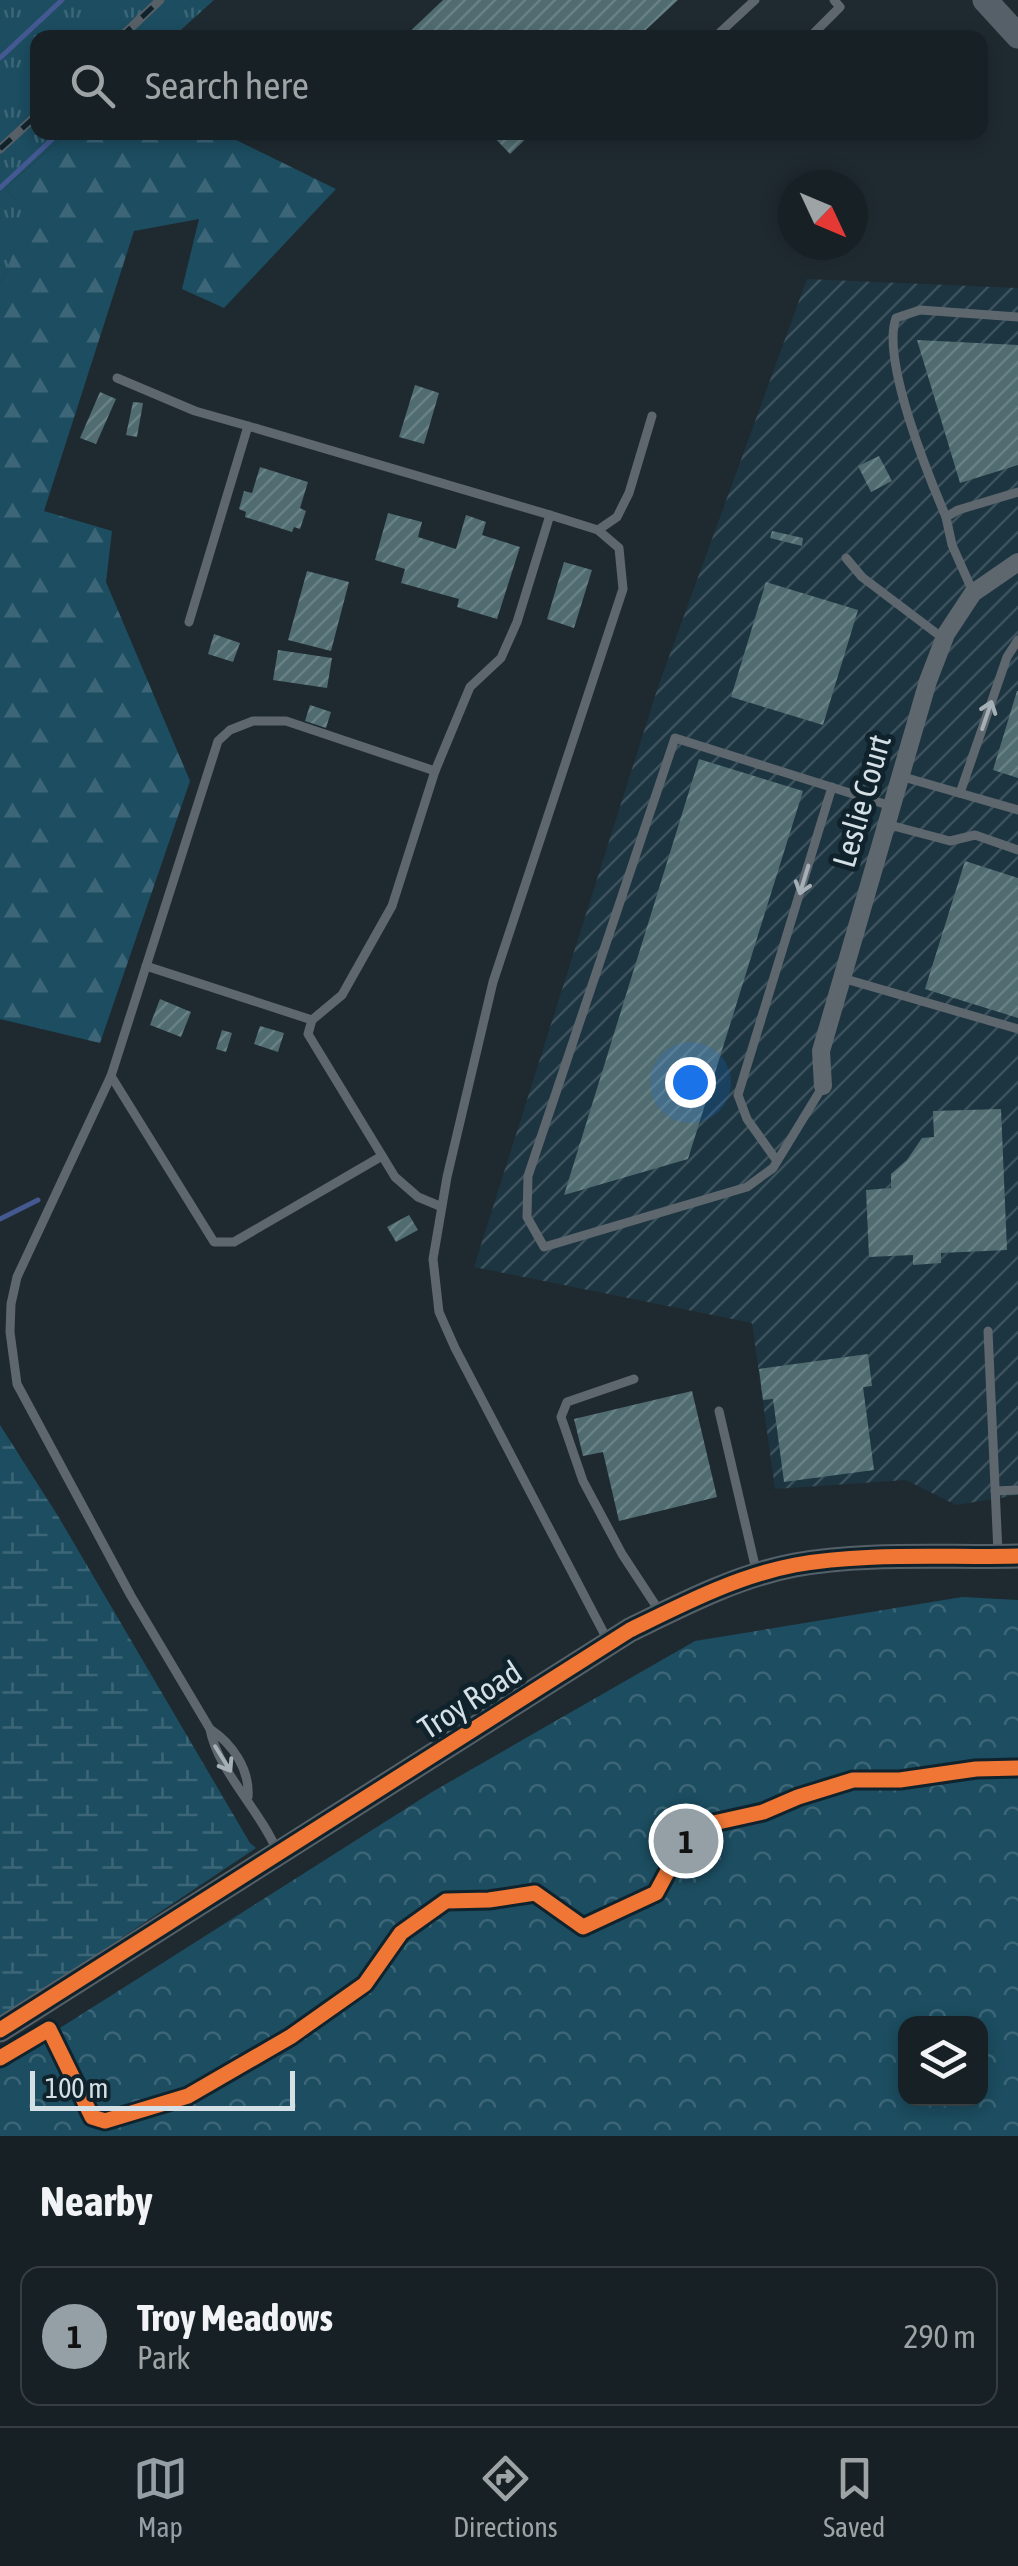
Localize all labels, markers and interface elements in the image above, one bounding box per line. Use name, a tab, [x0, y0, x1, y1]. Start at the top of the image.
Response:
search box	[30, 30, 988, 140]
icon: search	[65, 58, 120, 113]
text: Search here	[145, 64, 309, 107]
north arrow	[778, 170, 868, 260]
one-way arrow	[979, 700, 997, 732]
street label: Leslie Court	[825, 730, 898, 871]
one-way arrow	[794, 864, 812, 896]
your location	[665, 1057, 716, 1108]
street label: Troy Road	[411, 1653, 528, 1746]
one-way arrow	[213, 1744, 233, 1773]
pin: 1	[654, 1804, 718, 1878]
map controls	[898, 2016, 988, 2106]
button: layers	[898, 2016, 988, 2106]
scale bar	[30, 2066, 295, 2110]
text: 100 m	[45, 2072, 108, 2104]
text: Nearby	[40, 2177, 153, 2225]
text: Troy Meadows	[137, 2296, 333, 2339]
text: 1	[67, 2318, 82, 2355]
text: 290 m	[903, 2318, 976, 2355]
text: Park	[137, 2339, 190, 2376]
tab: Map	[133, 2451, 188, 2543]
tab: Directions	[453, 2451, 558, 2543]
tab: Saved	[823, 2451, 885, 2543]

